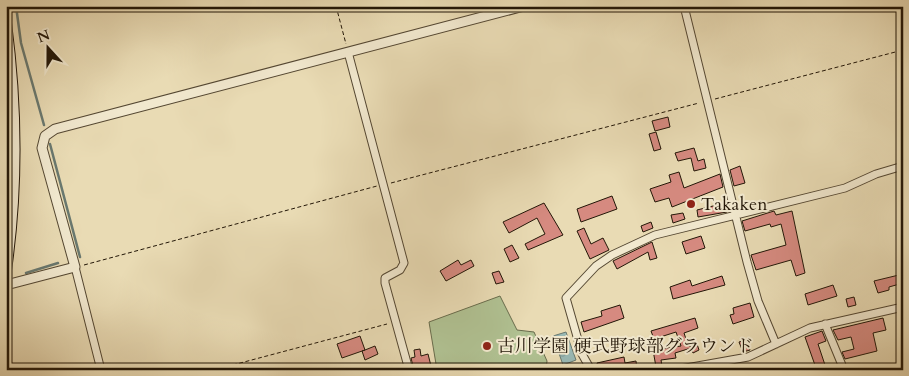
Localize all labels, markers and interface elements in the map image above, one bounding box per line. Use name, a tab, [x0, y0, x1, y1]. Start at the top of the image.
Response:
north arrow	[22, 22, 72, 72]
text: N	[34, 25, 53, 47]
place label: Takaken	[701, 192, 768, 217]
marker: Takaken	[685, 198, 697, 210]
place label: 古川学園 硬式野球部グラウンド	[497, 334, 754, 359]
marker: 古川学園 硬式野球部グラウンド	[481, 340, 493, 352]

